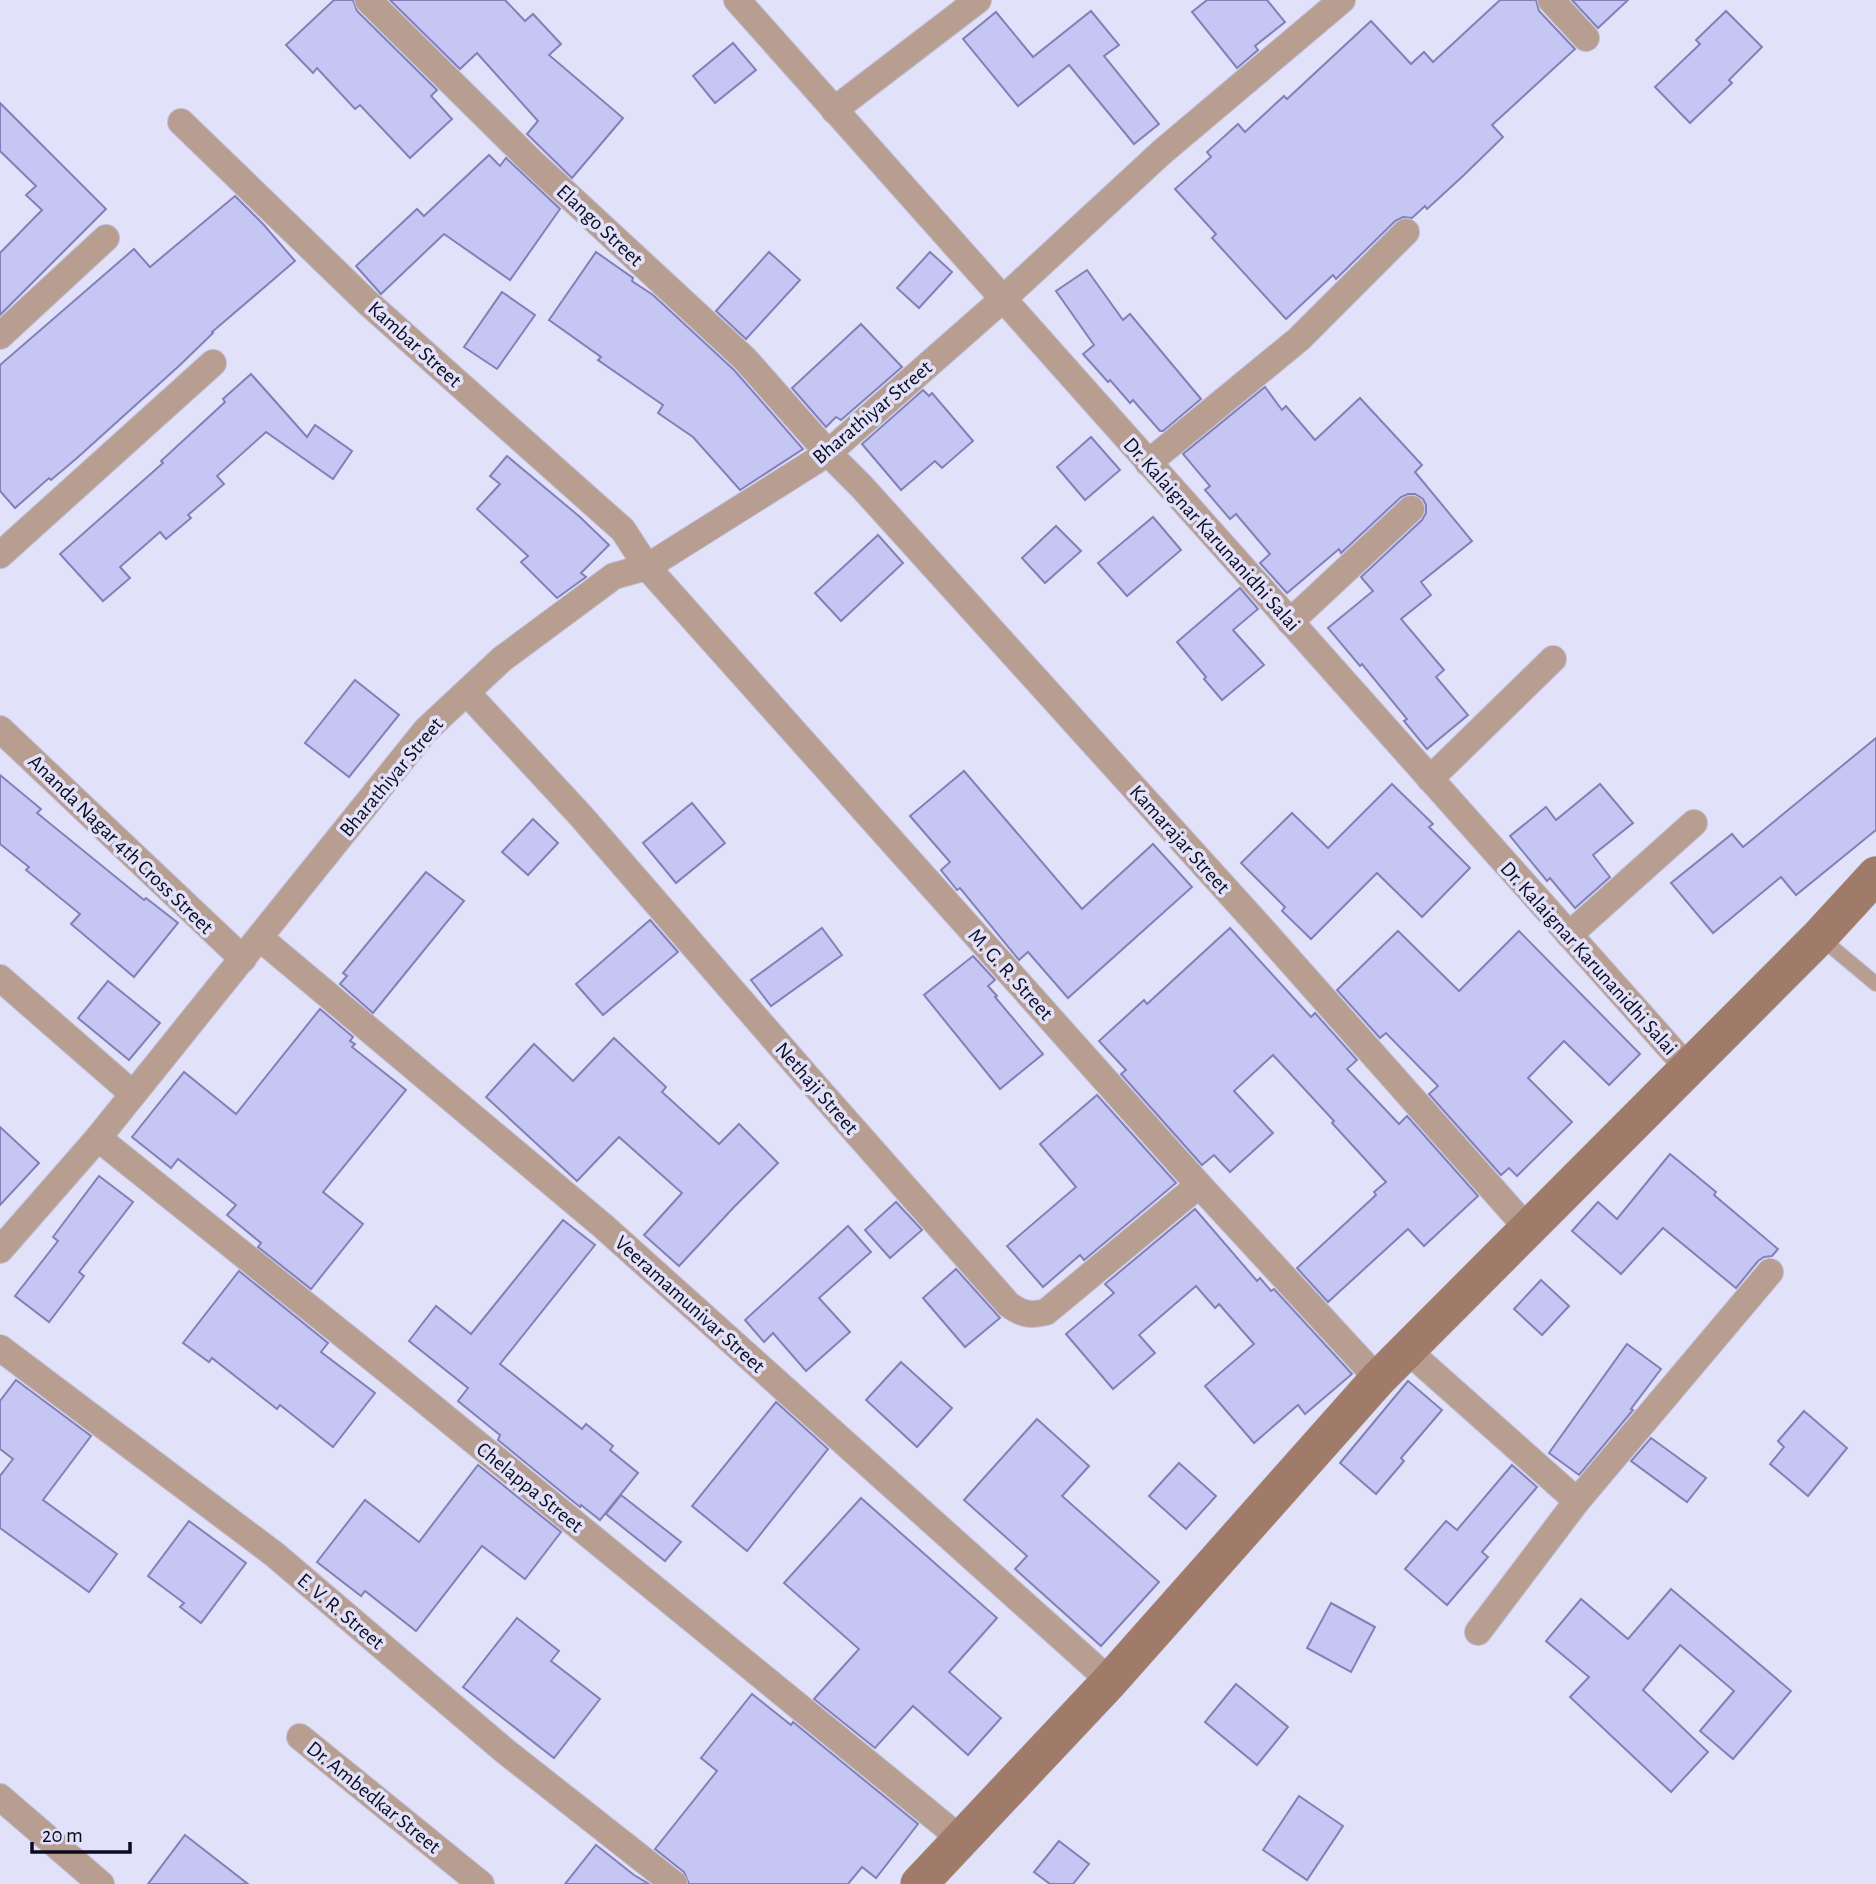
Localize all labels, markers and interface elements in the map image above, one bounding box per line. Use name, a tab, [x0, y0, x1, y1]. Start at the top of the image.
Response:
street label: Elango Street	[553, 180, 647, 270]
street label: Kambar Street	[364, 297, 466, 392]
street label: Bharathiyar Street	[809, 356, 936, 468]
street label: Dr. Kalaignar Karunanidhi Salai	[1119, 434, 1304, 635]
street label: Bharathiyar Street	[336, 713, 447, 841]
street label: Ananda Nagar 4th Cross Street	[24, 751, 217, 938]
street label: Kamarajar Street	[1126, 781, 1234, 898]
street label: Dr. Kalaignar Karunanidhi Salai	[1496, 858, 1681, 1059]
street label: M. G. R. Street	[964, 925, 1057, 1024]
street label: Nethaji Street	[771, 1038, 862, 1139]
street label: Veeramamunivar Street	[611, 1232, 769, 1377]
street label: Chelappa Street	[472, 1438, 587, 1537]
street label: E. V. R. Street	[293, 1569, 388, 1654]
street label: Dr. Ambedkar Street	[303, 1737, 445, 1858]
scale bar	[32, 1811, 130, 1855]
text: 20 m	[42, 1825, 83, 1846]

